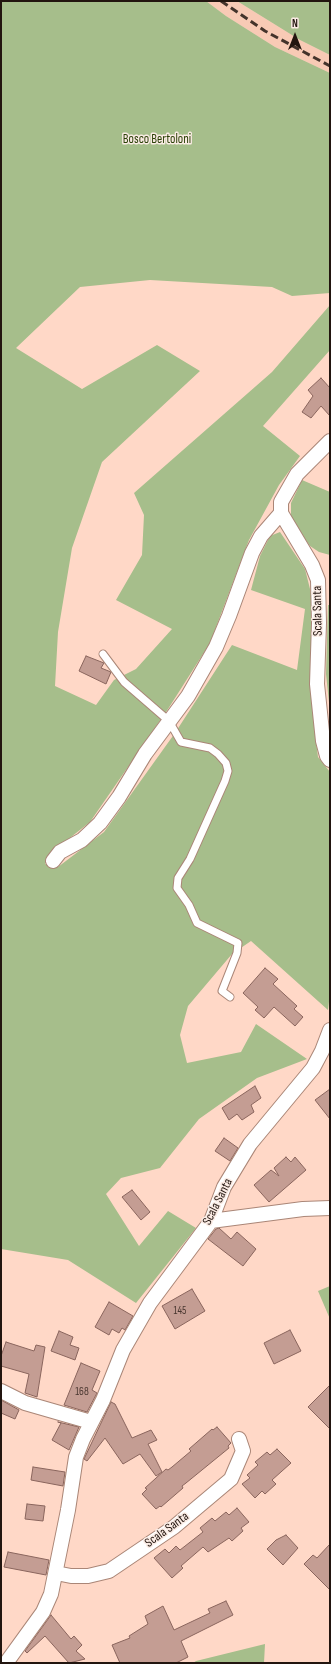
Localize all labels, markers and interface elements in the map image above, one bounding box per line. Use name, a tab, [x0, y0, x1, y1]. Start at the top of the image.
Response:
north arrow	[275, 16, 315, 56]
text: N	[292, 17, 298, 30]
park label: Bosco Bertoloni	[123, 132, 191, 148]
street label: Scala Santa	[310, 586, 326, 636]
street label: Scala Santa	[200, 1176, 236, 1228]
house number: 145	[174, 1304, 186, 1318]
house number: 168	[75, 1385, 89, 1399]
street label: Scala Santa	[142, 1509, 192, 1551]

